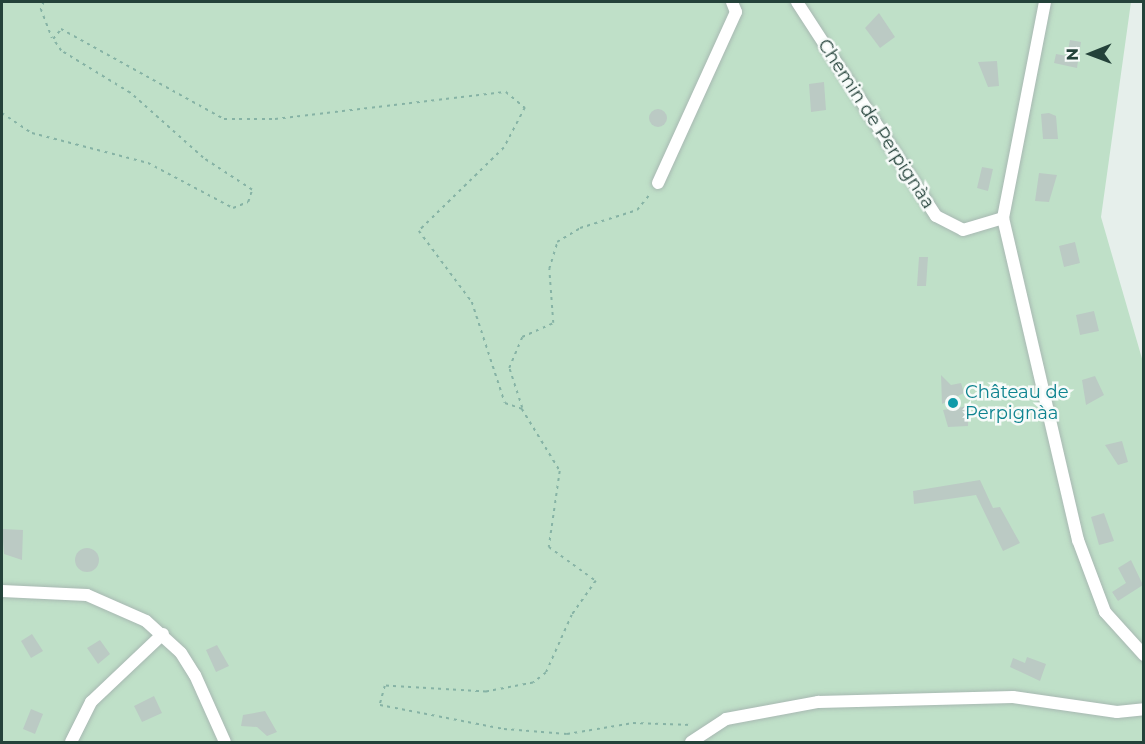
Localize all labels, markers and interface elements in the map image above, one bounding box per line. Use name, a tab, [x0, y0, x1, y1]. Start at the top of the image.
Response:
north arrow	[1061, 24, 1121, 84]
street label: Chemin de Perpignàa	[813, 35, 939, 213]
text: N	[1063, 48, 1082, 61]
place label: Château de Perpignàa	[965, 382, 1069, 424]
marker: Château de Perpignàa	[946, 396, 960, 410]

